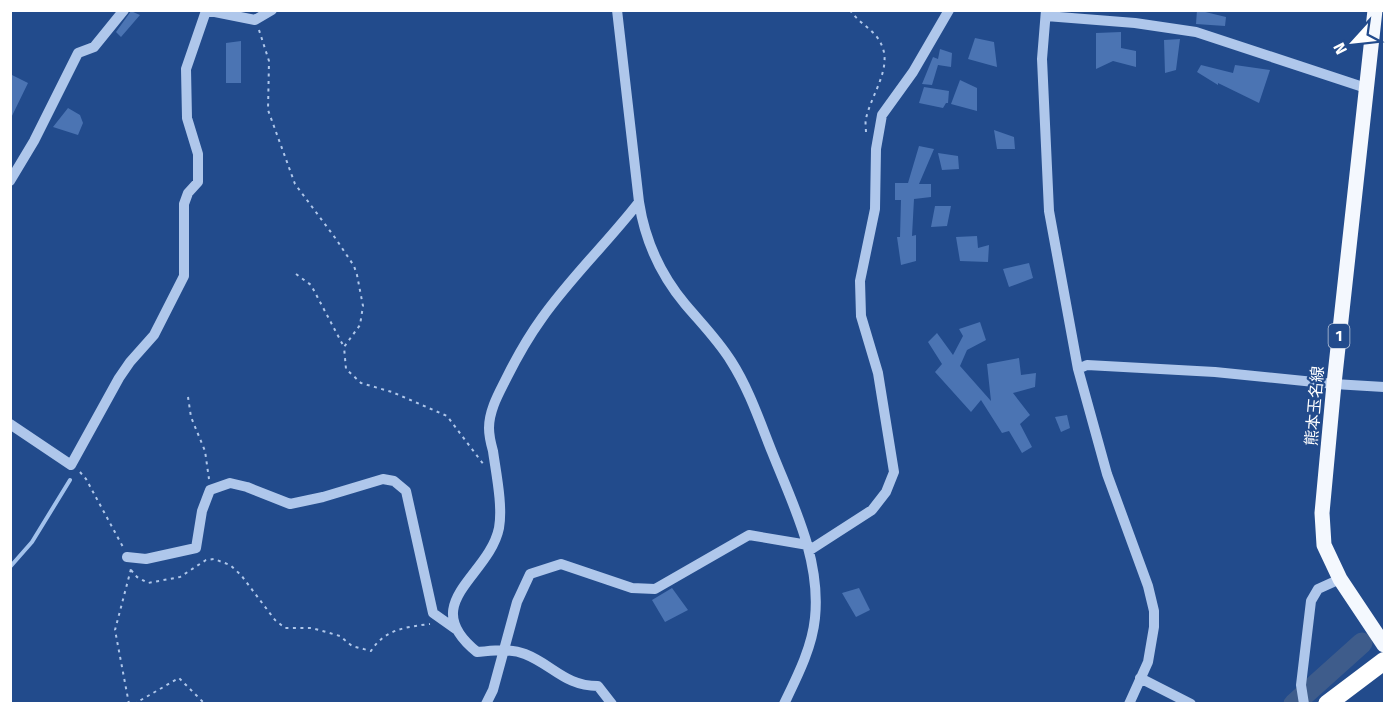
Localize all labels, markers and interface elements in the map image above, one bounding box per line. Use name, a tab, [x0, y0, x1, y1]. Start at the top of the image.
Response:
north arrow	[1323, 12, 1383, 72]
text: N	[1329, 40, 1351, 58]
road number: 1	[1328, 324, 1350, 348]
street label: 熊本玉名線	[1302, 365, 1327, 447]

